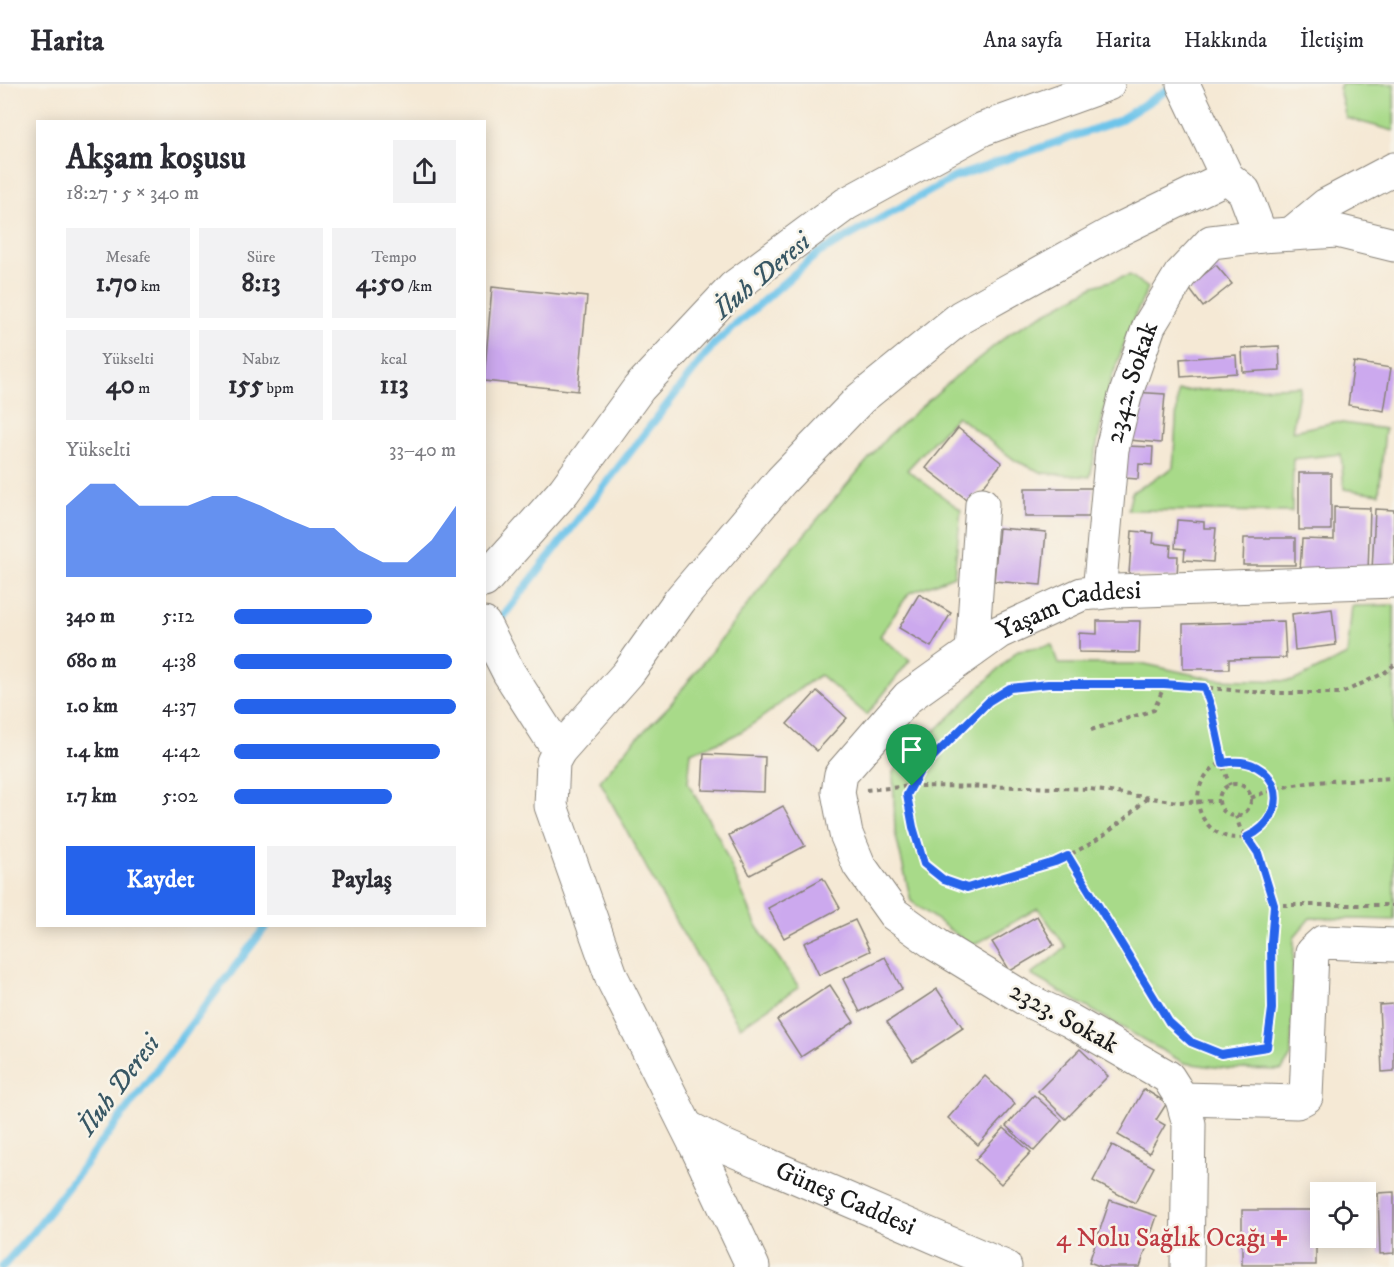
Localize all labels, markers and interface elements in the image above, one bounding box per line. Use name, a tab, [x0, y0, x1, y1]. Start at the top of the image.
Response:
text: Harita	[30, 24, 104, 59]
text: Ana sayfa	[983, 28, 1063, 54]
text: Harita	[1096, 28, 1151, 54]
text: Hakkında	[1184, 28, 1267, 54]
text: İletişim	[1300, 28, 1364, 54]
text: Akşam koşusu	[66, 138, 246, 179]
button: share	[393, 140, 456, 203]
text: 18:27 · 5 × 340 m	[66, 181, 199, 206]
water label: İluh Deresi	[705, 224, 819, 328]
text: Mesafe	[106, 247, 150, 267]
text: Süre	[247, 247, 275, 267]
text: Tempo	[372, 247, 416, 267]
text: 1.70	[95, 267, 137, 300]
text: 8:13	[241, 267, 281, 300]
text: 4:50	[356, 267, 404, 300]
text: km	[137, 276, 161, 296]
text: /km	[404, 276, 432, 296]
street label: 2342. Sokak	[1098, 317, 1166, 446]
text: Yükselti	[102, 349, 154, 369]
text: Nabız	[242, 349, 280, 369]
text: kcal	[381, 349, 407, 369]
text: 40	[106, 369, 135, 402]
text: 155	[228, 369, 263, 402]
text: 113	[380, 369, 408, 402]
text: m	[135, 378, 150, 398]
text: bpm	[263, 378, 294, 398]
text: Yükselti	[66, 438, 131, 463]
text: 33–40 m	[389, 438, 456, 463]
street label: Yaşam Caddesi	[992, 574, 1142, 647]
text: 340 m	[66, 604, 115, 629]
text: 5:12	[162, 604, 194, 629]
text: 680 m	[66, 649, 117, 674]
text: 4:38	[162, 649, 196, 674]
text: 1.0 km	[66, 694, 118, 719]
text: 4:37	[162, 694, 197, 719]
pin	[886, 724, 937, 786]
icon: arrive	[895, 733, 928, 766]
text: 1.4 km	[66, 739, 119, 764]
text: 4:42	[162, 739, 200, 764]
text: 1.7 km	[66, 784, 117, 809]
text: 5:02	[162, 784, 198, 809]
button: Kaydet	[66, 846, 255, 915]
button: Paylaş	[267, 846, 456, 915]
street label: 2323. Sokak	[1004, 975, 1124, 1061]
water label: İluh Deresi	[69, 1026, 169, 1144]
street label: Güneş Caddesi	[770, 1154, 921, 1243]
map controls	[1310, 1182, 1376, 1248]
button: locate	[1310, 1182, 1376, 1248]
place label: 4 Nolu Sağlık Ocağı	[1056, 1222, 1266, 1255]
marker: 4 Nolu Sağlık Ocağı	[1270, 1229, 1288, 1247]

